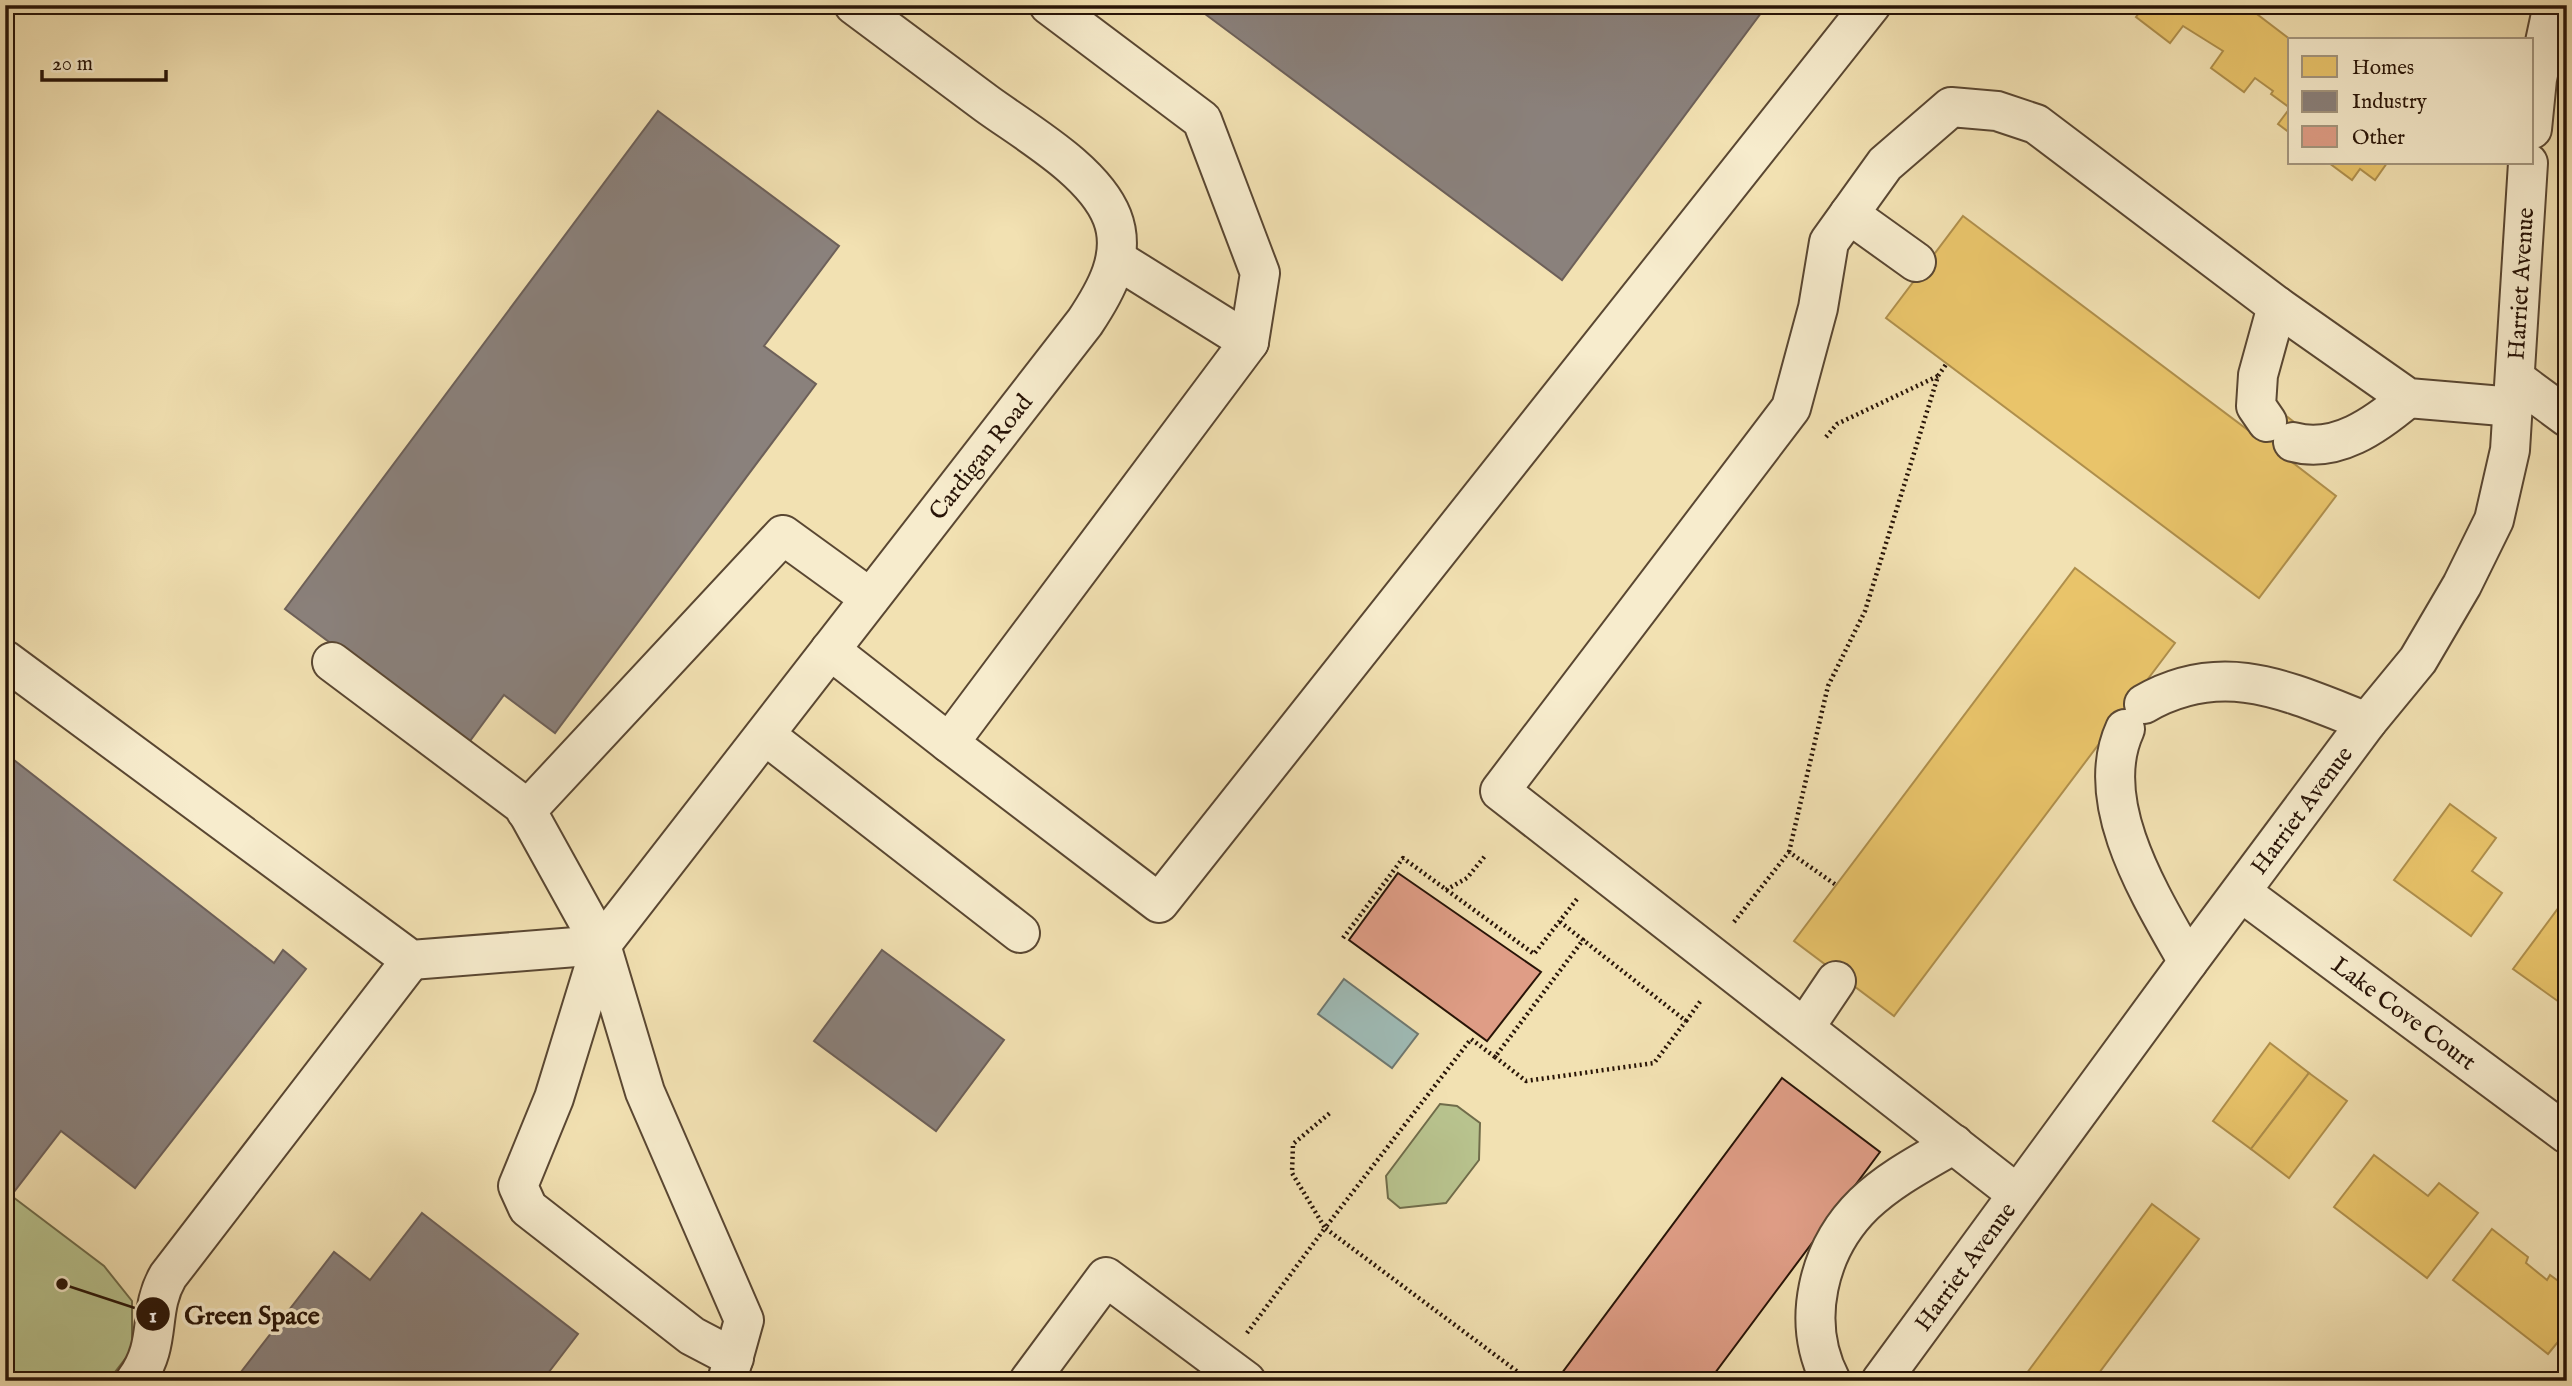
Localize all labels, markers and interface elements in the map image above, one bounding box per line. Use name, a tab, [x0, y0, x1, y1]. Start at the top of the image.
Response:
scale bar	[42, 38, 166, 82]
legend	[2288, 38, 2534, 164]
text: 20 m	[52, 51, 93, 78]
text: Homes	[2352, 55, 2414, 82]
text: Industry	[2352, 89, 2428, 116]
text: Other	[2352, 125, 2405, 152]
street label: Harriet Avenue	[2502, 207, 2542, 361]
street label: Cardigan Road	[923, 388, 1040, 527]
street label: Harriet Avenue	[2244, 740, 2361, 881]
street label: Lake Cove Court	[2325, 950, 2482, 1078]
street label: Harriet Avenue	[1908, 1197, 2024, 1338]
callout: Green Space	[136, 1291, 334, 1338]
text: Green Space	[184, 1300, 320, 1333]
text: 1	[149, 1303, 157, 1330]

